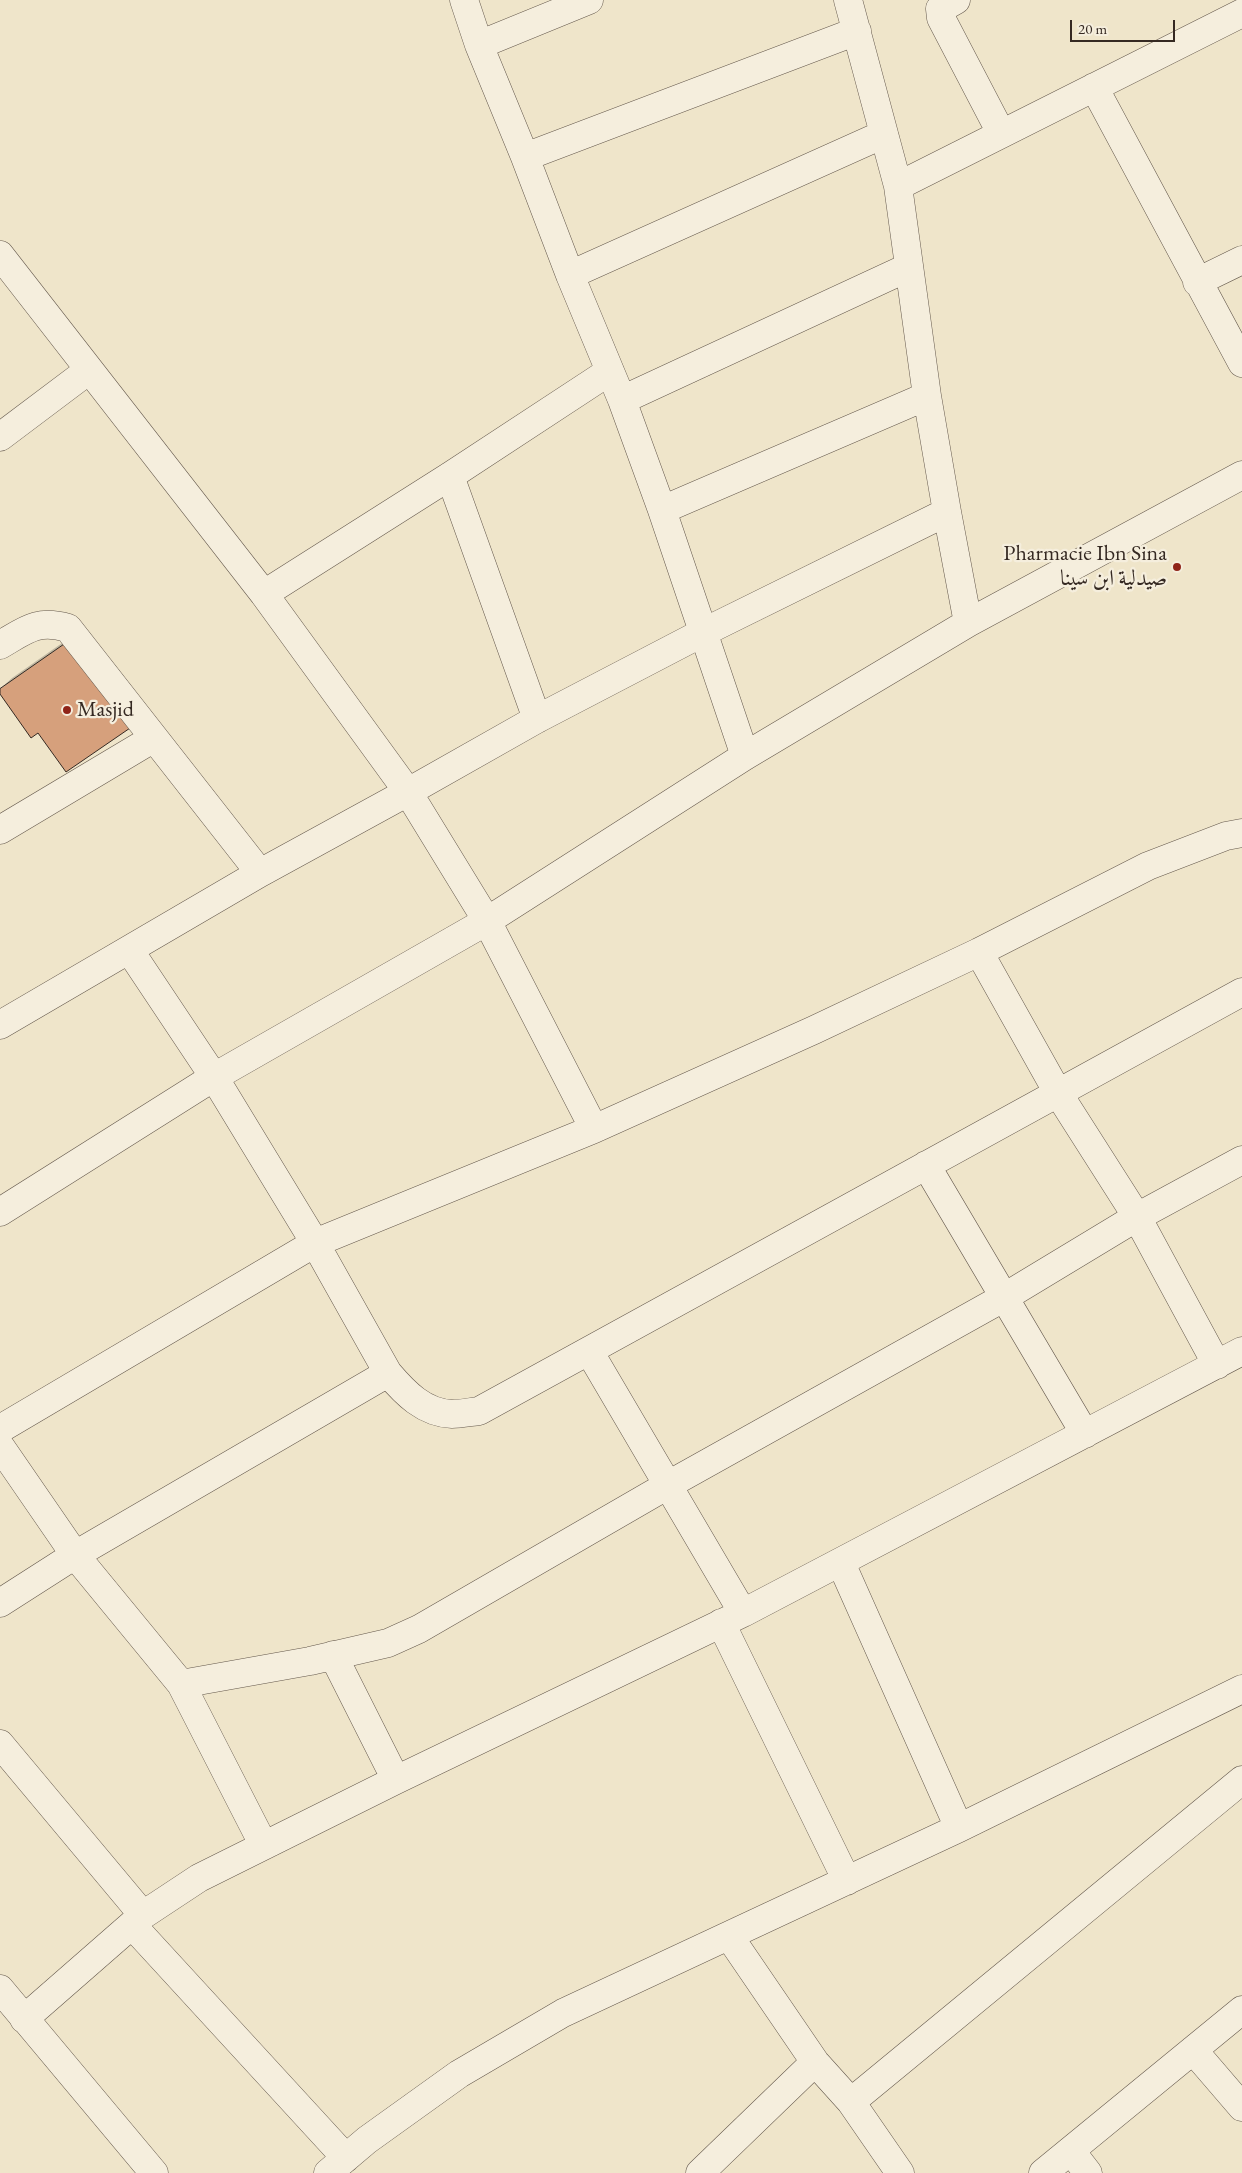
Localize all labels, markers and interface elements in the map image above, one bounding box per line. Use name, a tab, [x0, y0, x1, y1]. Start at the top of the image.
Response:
scale bar	[1072, 10, 1177, 42]
text: 20 m	[1078, 19, 1107, 38]
place label: Pharmacie Ibn Sina صيدلية ابن سينا	[1003, 541, 1167, 592]
marker: Pharmacie Ibn Sina صيدلية ابن سينا	[1171, 561, 1183, 573]
place label: Masjid	[77, 697, 134, 723]
marker: Masjid	[61, 704, 73, 716]

